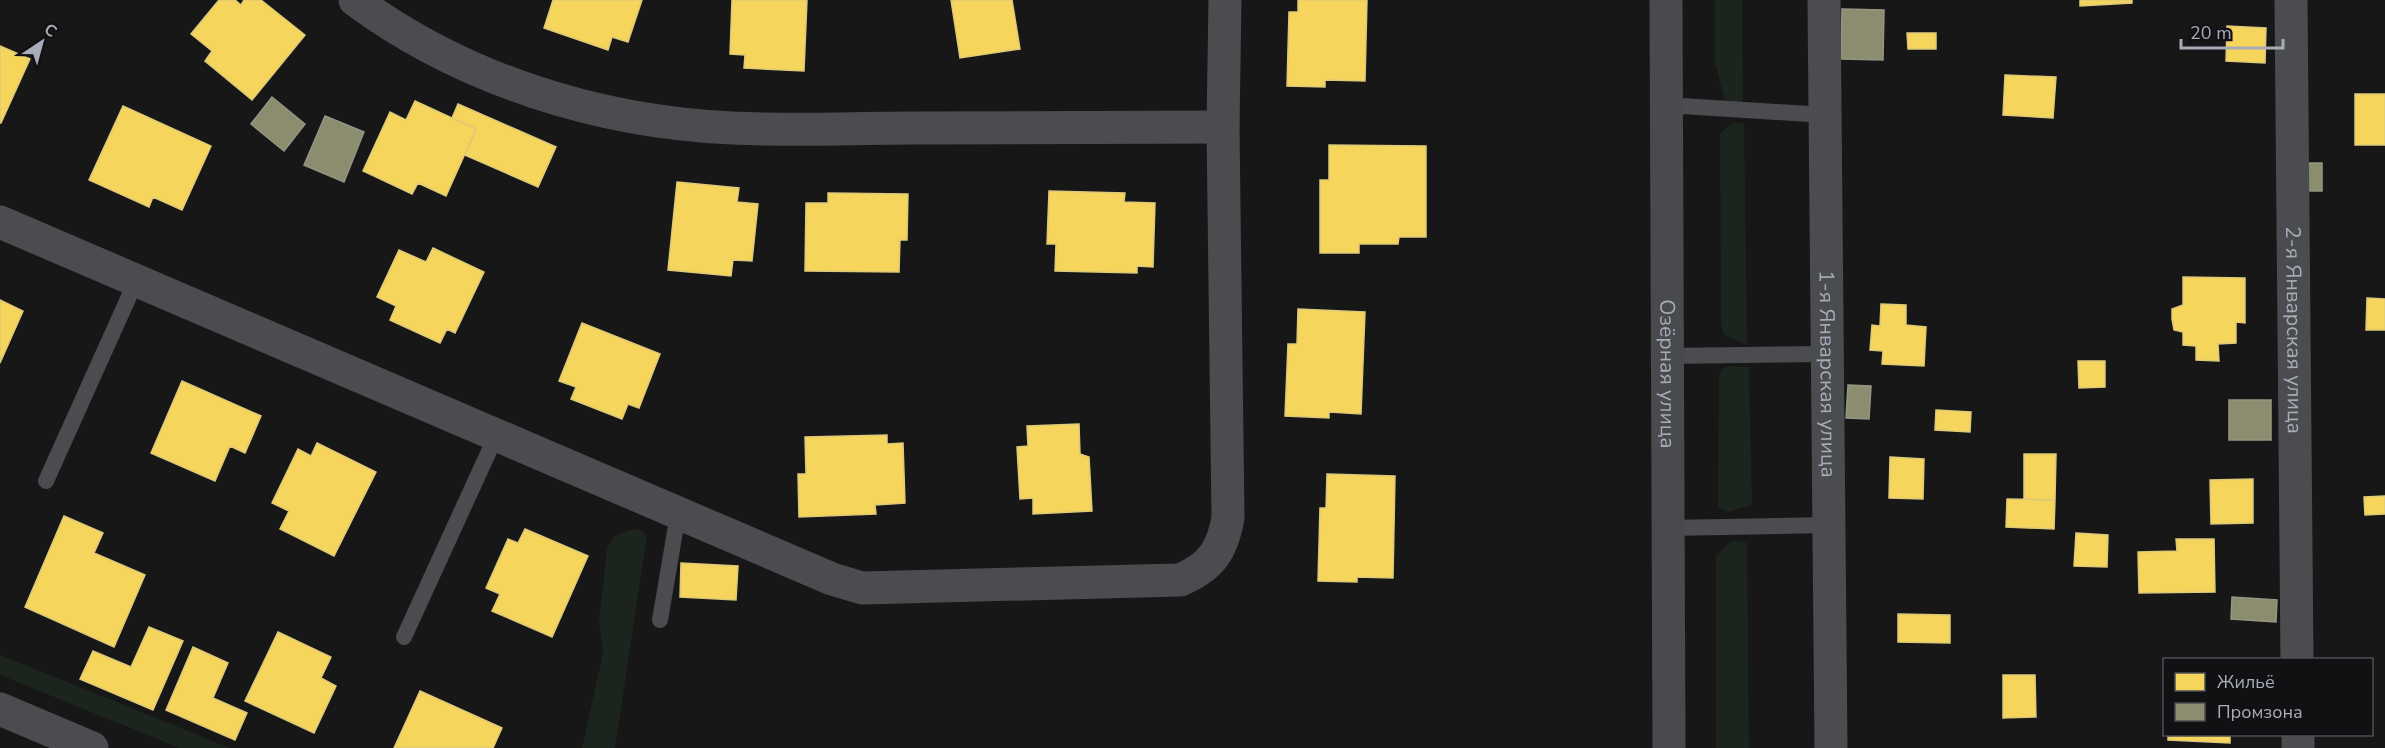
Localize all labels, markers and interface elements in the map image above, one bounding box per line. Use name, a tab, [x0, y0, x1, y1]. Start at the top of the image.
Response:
north arrow	[12, 12, 72, 72]
scale bar	[2181, 12, 2283, 50]
text: С	[39, 19, 61, 43]
text: 20 m	[2190, 21, 2232, 45]
street label: 2-я Январская улица	[2279, 226, 2309, 434]
street label: 1-я Январская улица	[1813, 270, 1842, 478]
street label: Озёрная улица	[1653, 299, 1682, 449]
legend	[2163, 658, 2373, 736]
text: Жильё	[2217, 670, 2275, 694]
text: Промзона	[2217, 700, 2303, 724]

